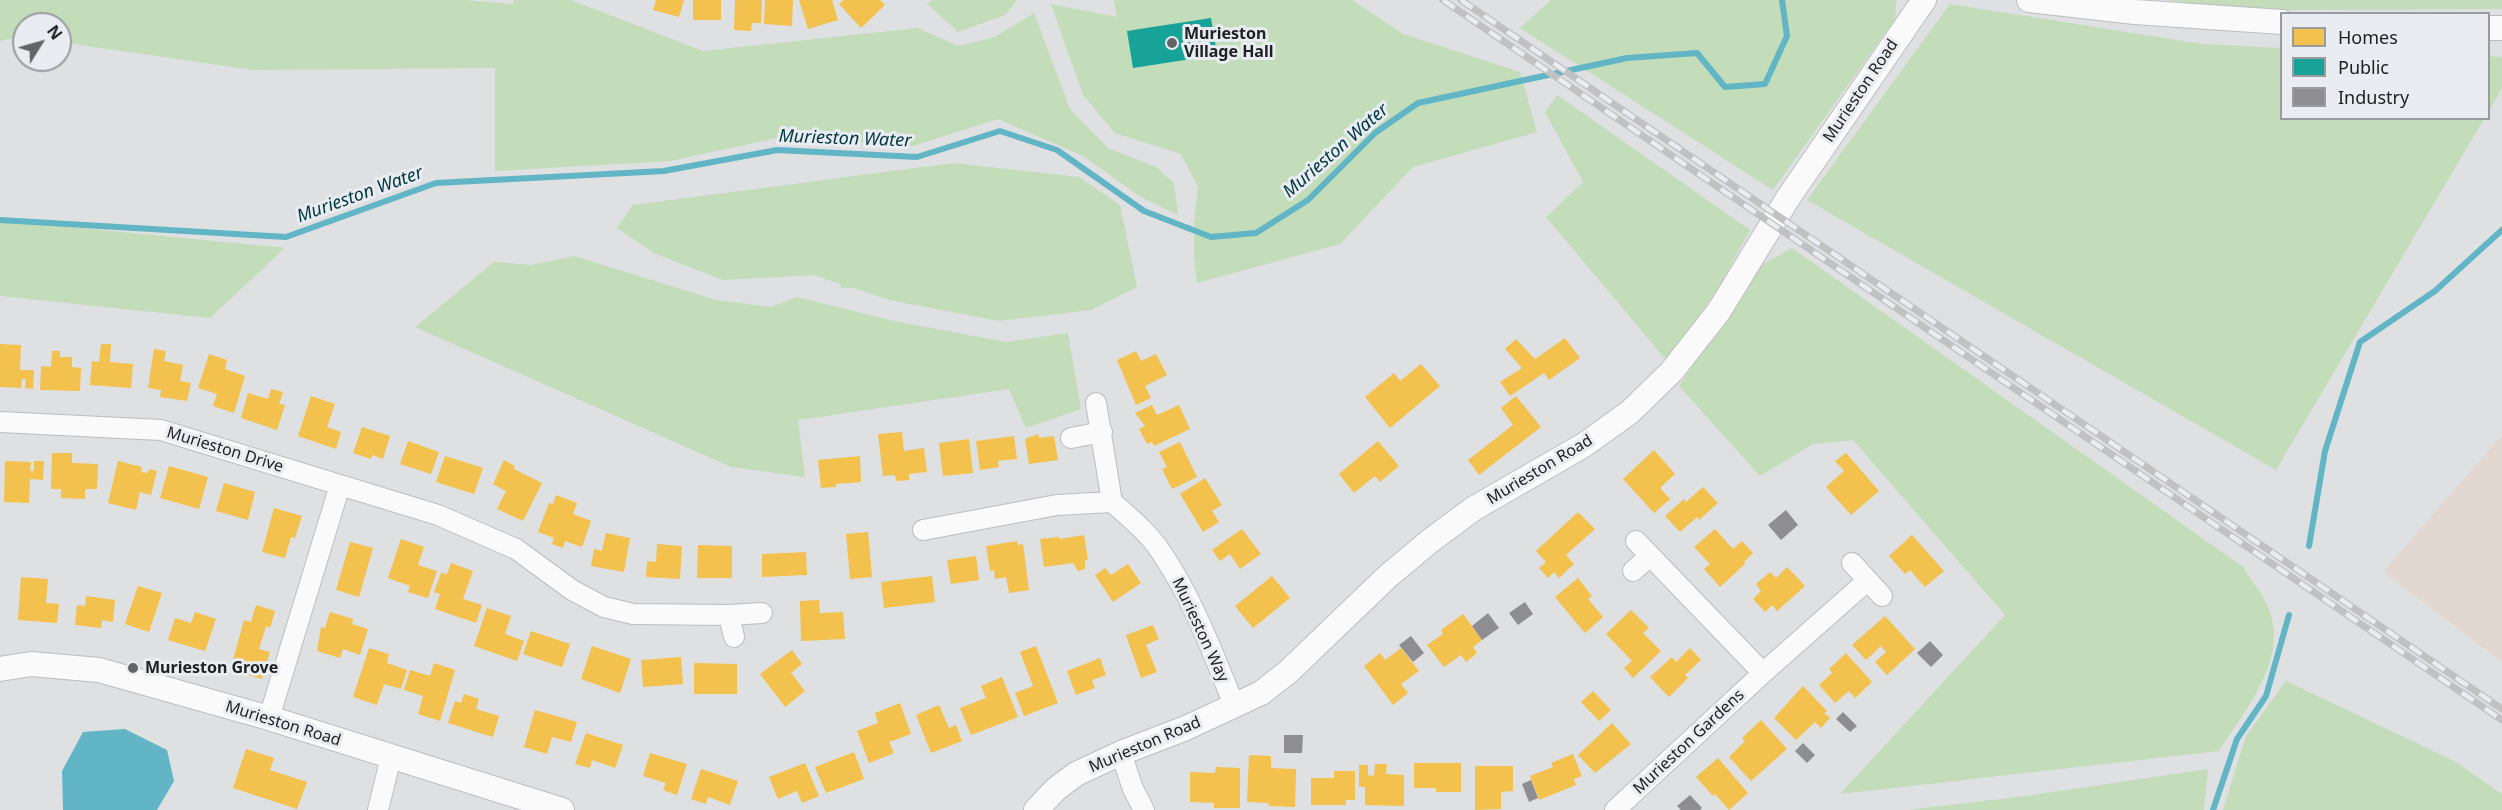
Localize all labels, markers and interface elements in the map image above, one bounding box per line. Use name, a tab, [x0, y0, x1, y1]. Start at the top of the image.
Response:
north arrow	[12, 12, 72, 72]
legend	[2280, 12, 2490, 120]
text: N	[42, 21, 67, 44]
place label: Murieston Village Hall	[1184, 24, 1273, 62]
text: Homes	[2338, 25, 2398, 49]
marker: Murieston Village Hall	[1165, 36, 1179, 50]
street label: Murieston Road	[1820, 36, 1902, 146]
text: Public	[2338, 55, 2389, 79]
text: Industry	[2338, 85, 2409, 109]
water label: Murieston Water	[1279, 99, 1393, 203]
water label: Murieston Water	[778, 126, 912, 152]
water label: Murieston Water	[294, 162, 426, 228]
street label: Murieston Drive	[164, 423, 286, 477]
street label: Murieston Road	[1484, 431, 1596, 509]
street label: Murieston Way	[1167, 575, 1233, 685]
place label: Murieston Grove	[145, 658, 278, 678]
marker: Murieston Grove	[126, 661, 140, 675]
street label: Murieston Gardens	[1630, 686, 1748, 798]
street label: Murieston Road	[223, 697, 343, 751]
street label: Murieston Road	[1086, 713, 1204, 777]

